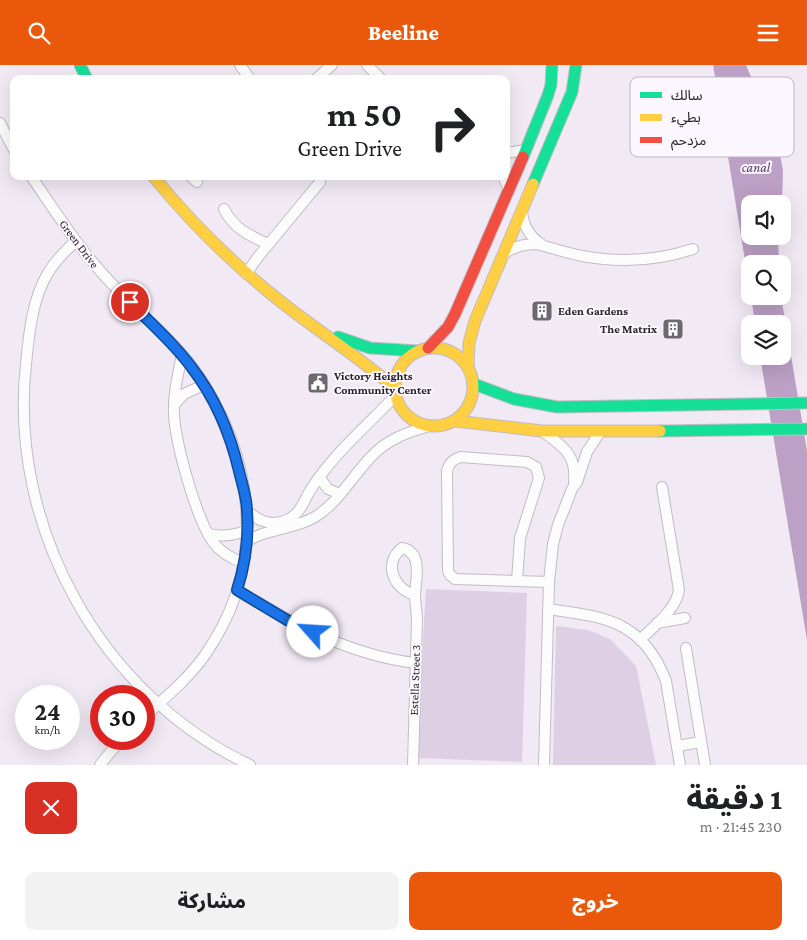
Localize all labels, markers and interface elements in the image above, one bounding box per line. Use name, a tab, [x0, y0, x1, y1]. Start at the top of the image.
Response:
icon: search	[25, 19, 53, 47]
icon: menu	[754, 19, 782, 47]
text: Beeline	[368, 20, 439, 45]
legend	[630, 77, 794, 157]
text: سالك	[671, 87, 703, 103]
text: 50 m	[327, 95, 402, 134]
icon: right	[420, 95, 485, 160]
text: بطيء	[671, 109, 701, 128]
text: مزدحم	[671, 132, 706, 151]
text: Green Drive	[298, 136, 402, 161]
water label: canal	[742, 159, 771, 175]
map controls	[741, 195, 791, 365]
button: sound	[741, 195, 791, 245]
street label: Green Drive	[56, 217, 102, 271]
button: search	[741, 255, 791, 305]
pin	[109, 281, 151, 323]
icon: arrive	[116, 288, 144, 316]
building icon: Eden Gardens	[530, 299, 554, 323]
place label: Eden Gardens	[558, 304, 628, 318]
button: layers	[741, 315, 791, 365]
building icon: The Matrix	[661, 317, 685, 341]
place label: The Matrix	[600, 322, 658, 336]
place label: Victory Heights Community Center	[333, 369, 432, 397]
public building icon: Victory Heights Community Center	[306, 371, 330, 395]
position arrow	[286, 605, 338, 657]
street label: Estella Street 3	[407, 644, 423, 716]
speed limit sign: 30	[90, 685, 155, 750]
text: 24	[34, 698, 61, 725]
text: km/h	[35, 723, 60, 737]
button: close	[25, 782, 77, 834]
text: 1 دقيقة	[686, 782, 782, 815]
text: 230 m · 21:45	[700, 818, 782, 835]
button: مشاركة	[25, 872, 399, 930]
button: خروج	[409, 872, 782, 930]

